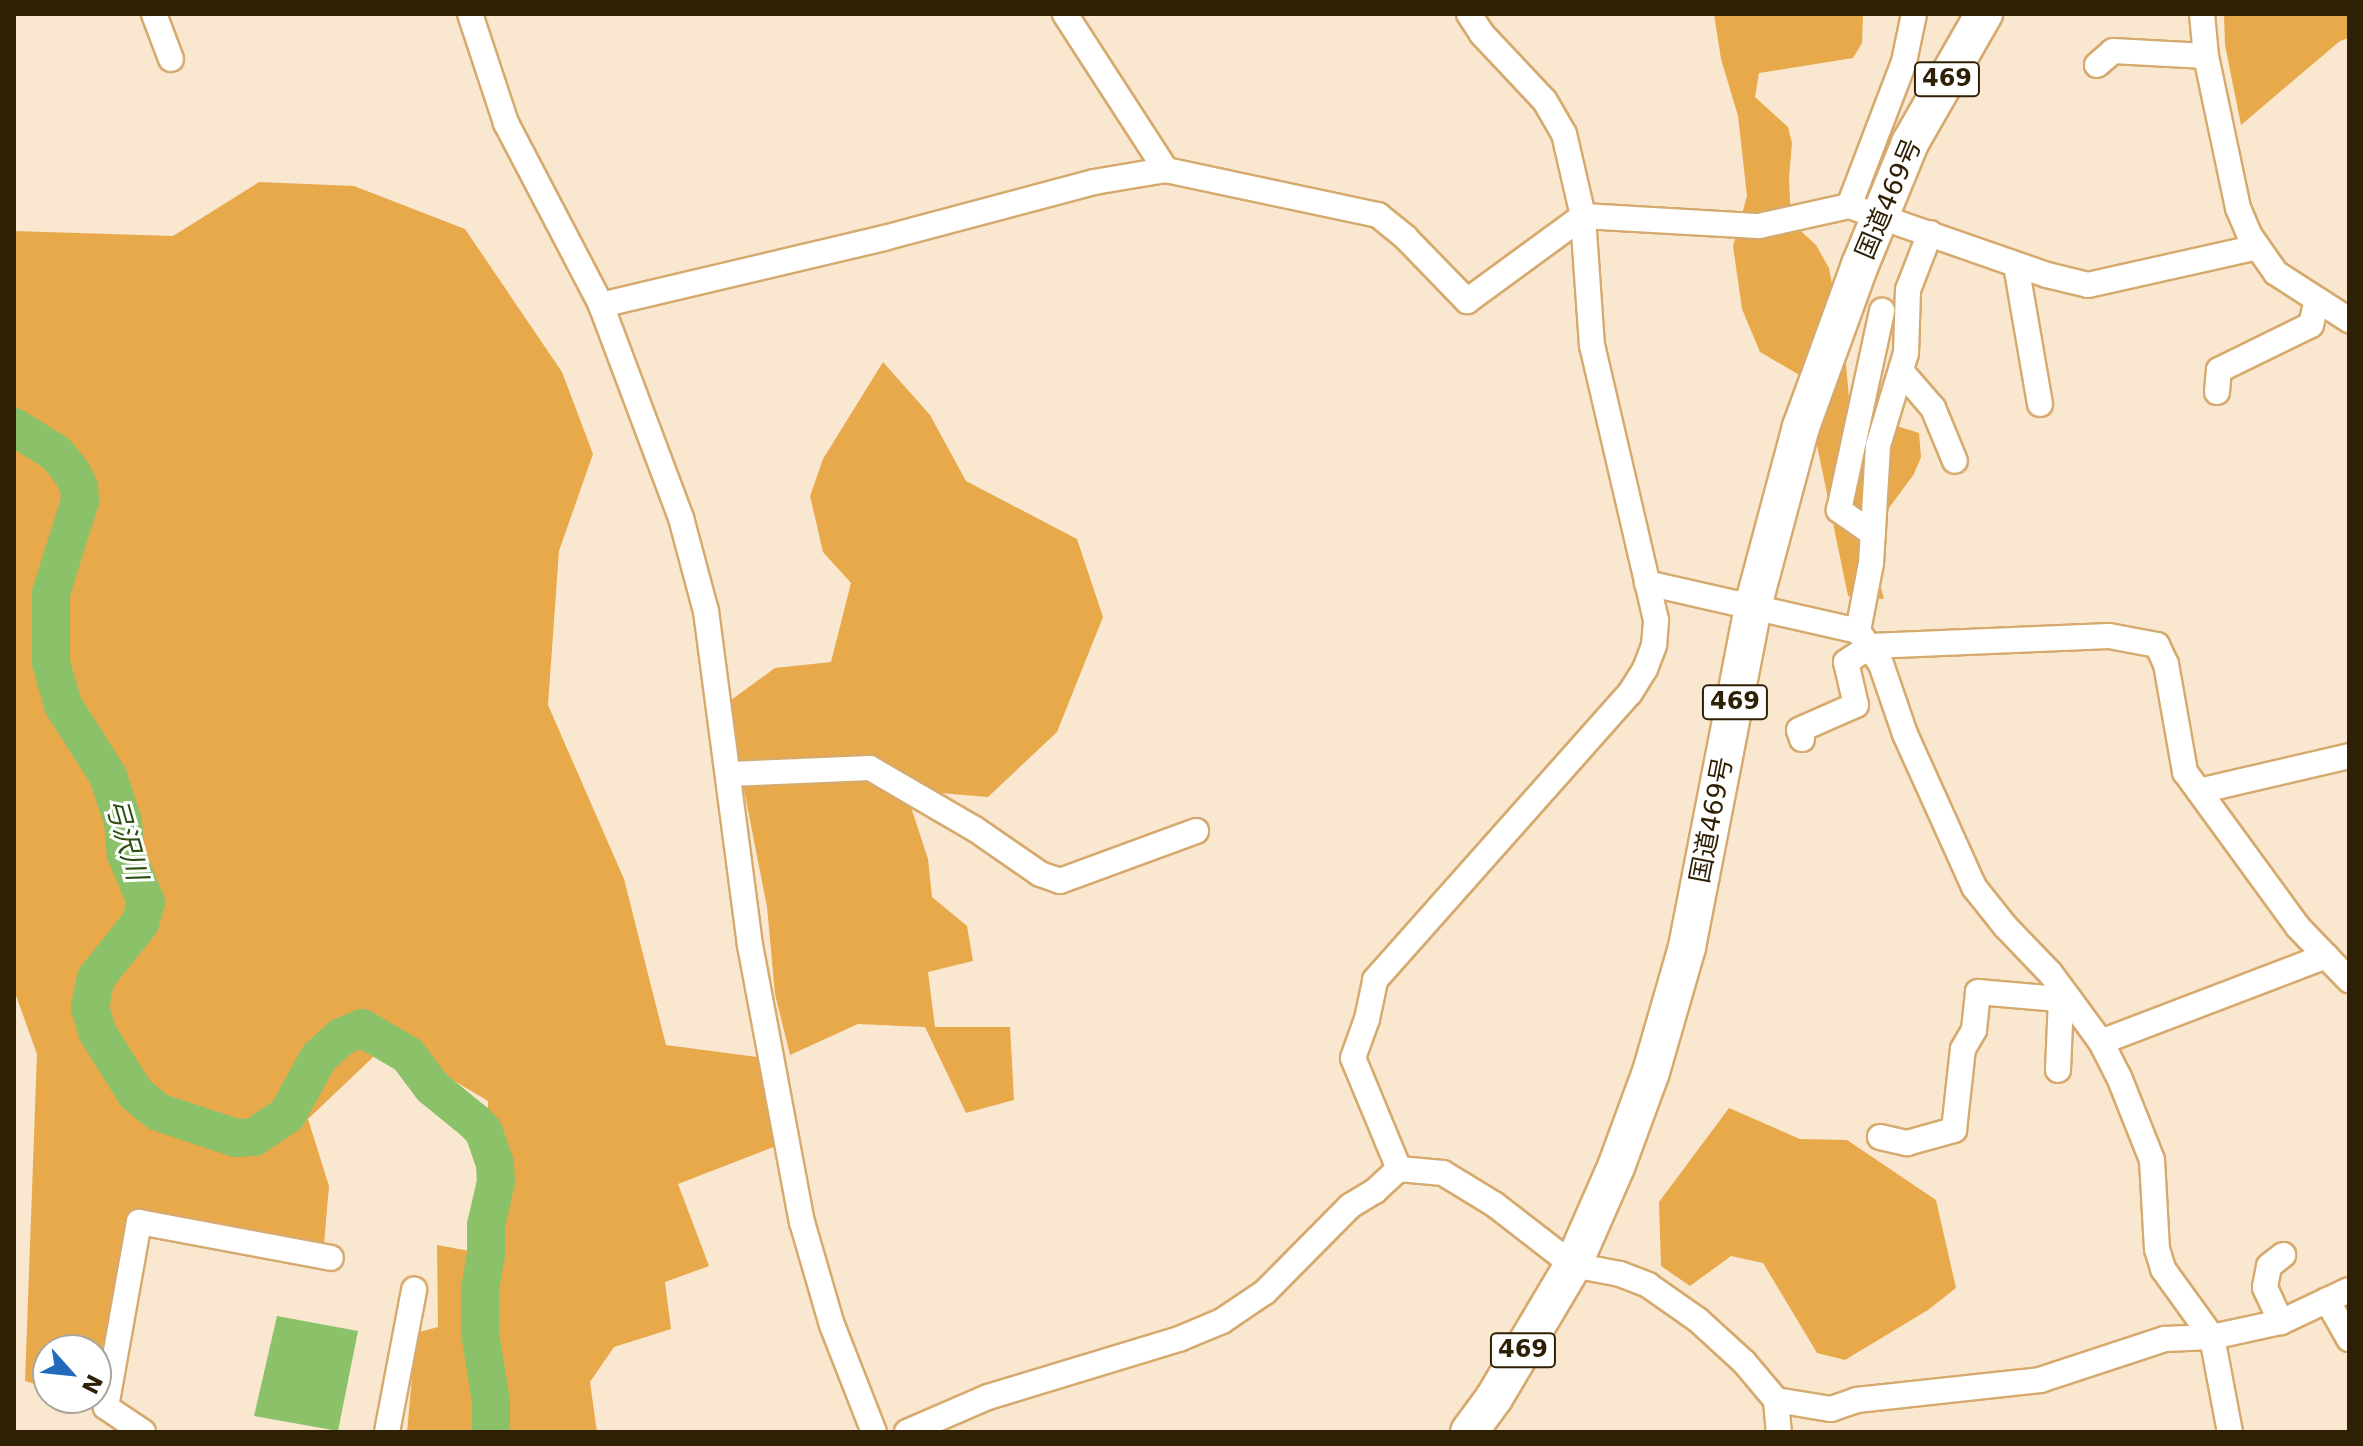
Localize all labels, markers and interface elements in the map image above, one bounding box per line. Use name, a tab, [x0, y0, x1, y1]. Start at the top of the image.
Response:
road number: 469	[1913, 59, 1981, 99]
street label: 国道469号	[1850, 134, 1928, 264]
road number: 469	[1701, 682, 1769, 722]
street label: 国道469号	[1685, 754, 1739, 886]
water label: 弓沢川	[98, 794, 154, 884]
road number: 469	[1489, 1330, 1557, 1370]
north arrow	[32, 1334, 112, 1414]
text: N	[77, 1370, 107, 1398]

